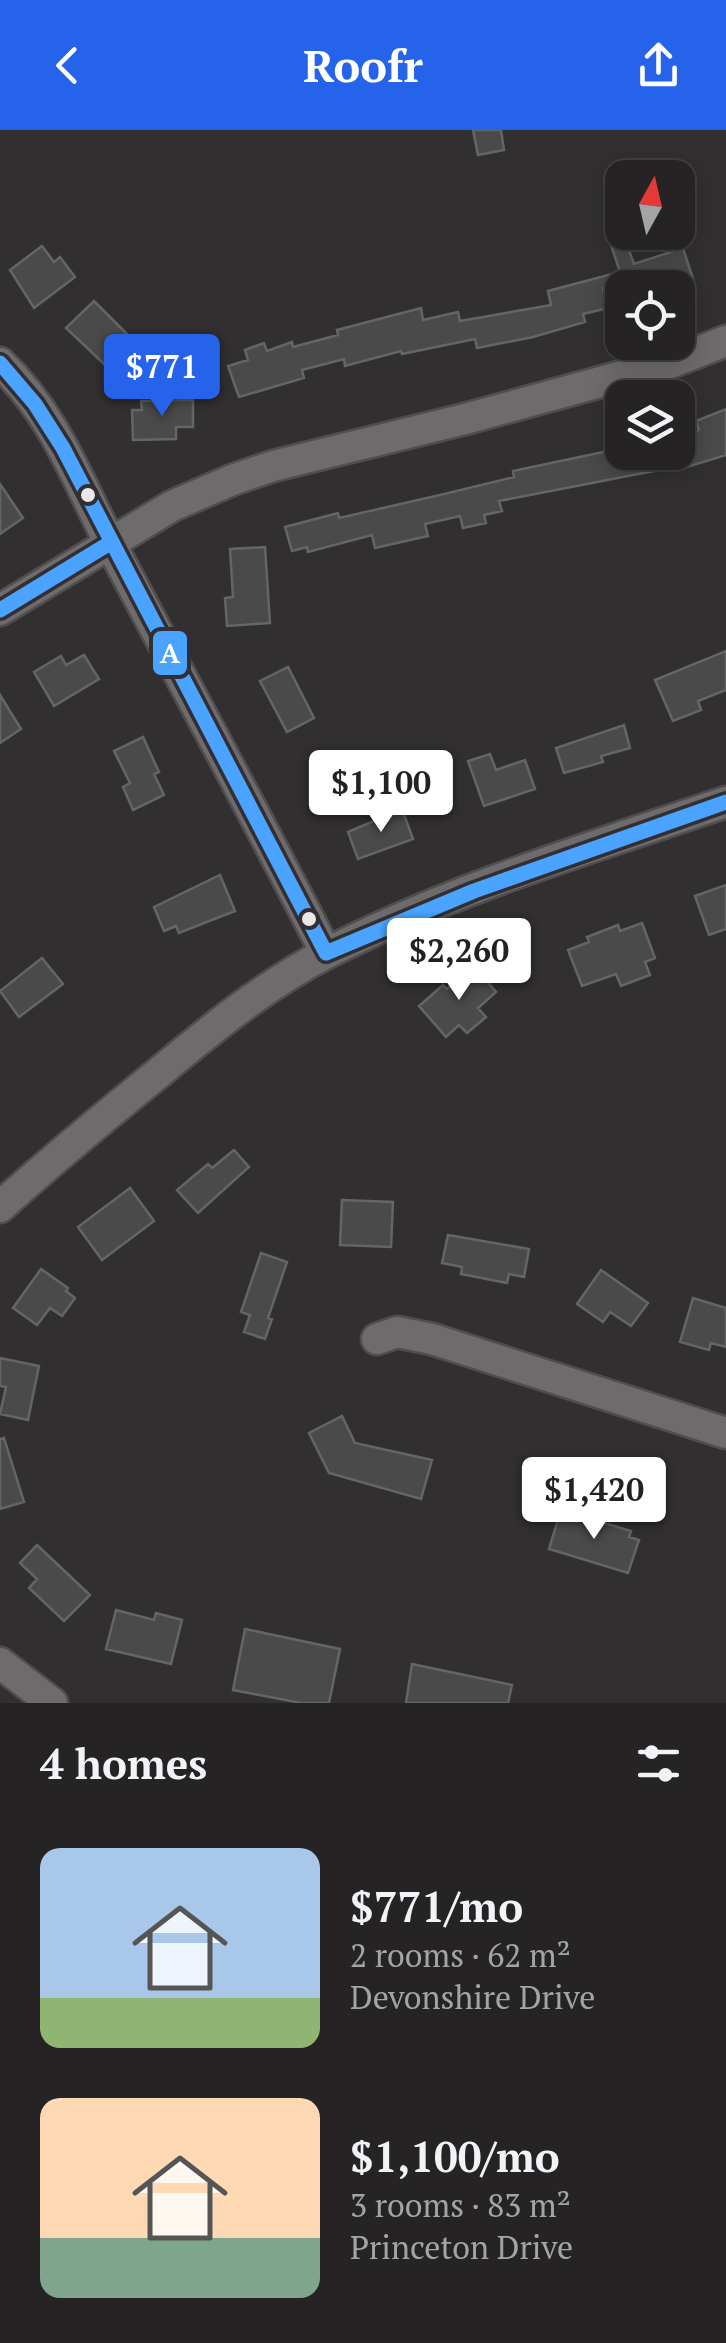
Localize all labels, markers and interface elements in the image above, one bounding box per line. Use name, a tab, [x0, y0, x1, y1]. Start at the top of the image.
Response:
text: Roofr	[303, 35, 423, 95]
icon: back	[40, 38, 95, 93]
icon: share	[631, 38, 686, 93]
north arrow	[605, 160, 695, 250]
map controls	[605, 160, 695, 470]
button: locate	[605, 270, 695, 360]
pin: $771	[103, 334, 221, 419]
text: $771	[126, 345, 198, 387]
button: layers	[605, 380, 695, 470]
unlabelled marker	[78, 485, 98, 505]
line badge: A	[151, 629, 189, 677]
text: A	[160, 634, 181, 671]
pin: $1,100	[300, 750, 462, 835]
text: $1,100	[331, 761, 431, 803]
unlabelled marker	[299, 909, 319, 929]
pin: $2,260	[378, 918, 540, 1003]
text: $2,260	[409, 929, 509, 971]
pin: $1,420	[513, 1457, 675, 1542]
text: $1,420	[544, 1468, 644, 1510]
text: 4 homes	[40, 1735, 207, 1791]
icon: filters	[631, 1736, 686, 1791]
text: $771/mo	[350, 1878, 523, 1934]
icon: home	[120, 1888, 240, 2008]
text: 2 rooms · 62 m²	[350, 1934, 571, 1976]
text: Devonshire Drive	[350, 1976, 595, 2018]
text: $1,100/mo	[350, 2128, 560, 2184]
icon: home	[120, 2138, 240, 2258]
text: 3 rooms · 83 m²	[350, 2184, 571, 2226]
text: Princeton Drive	[350, 2226, 573, 2268]

